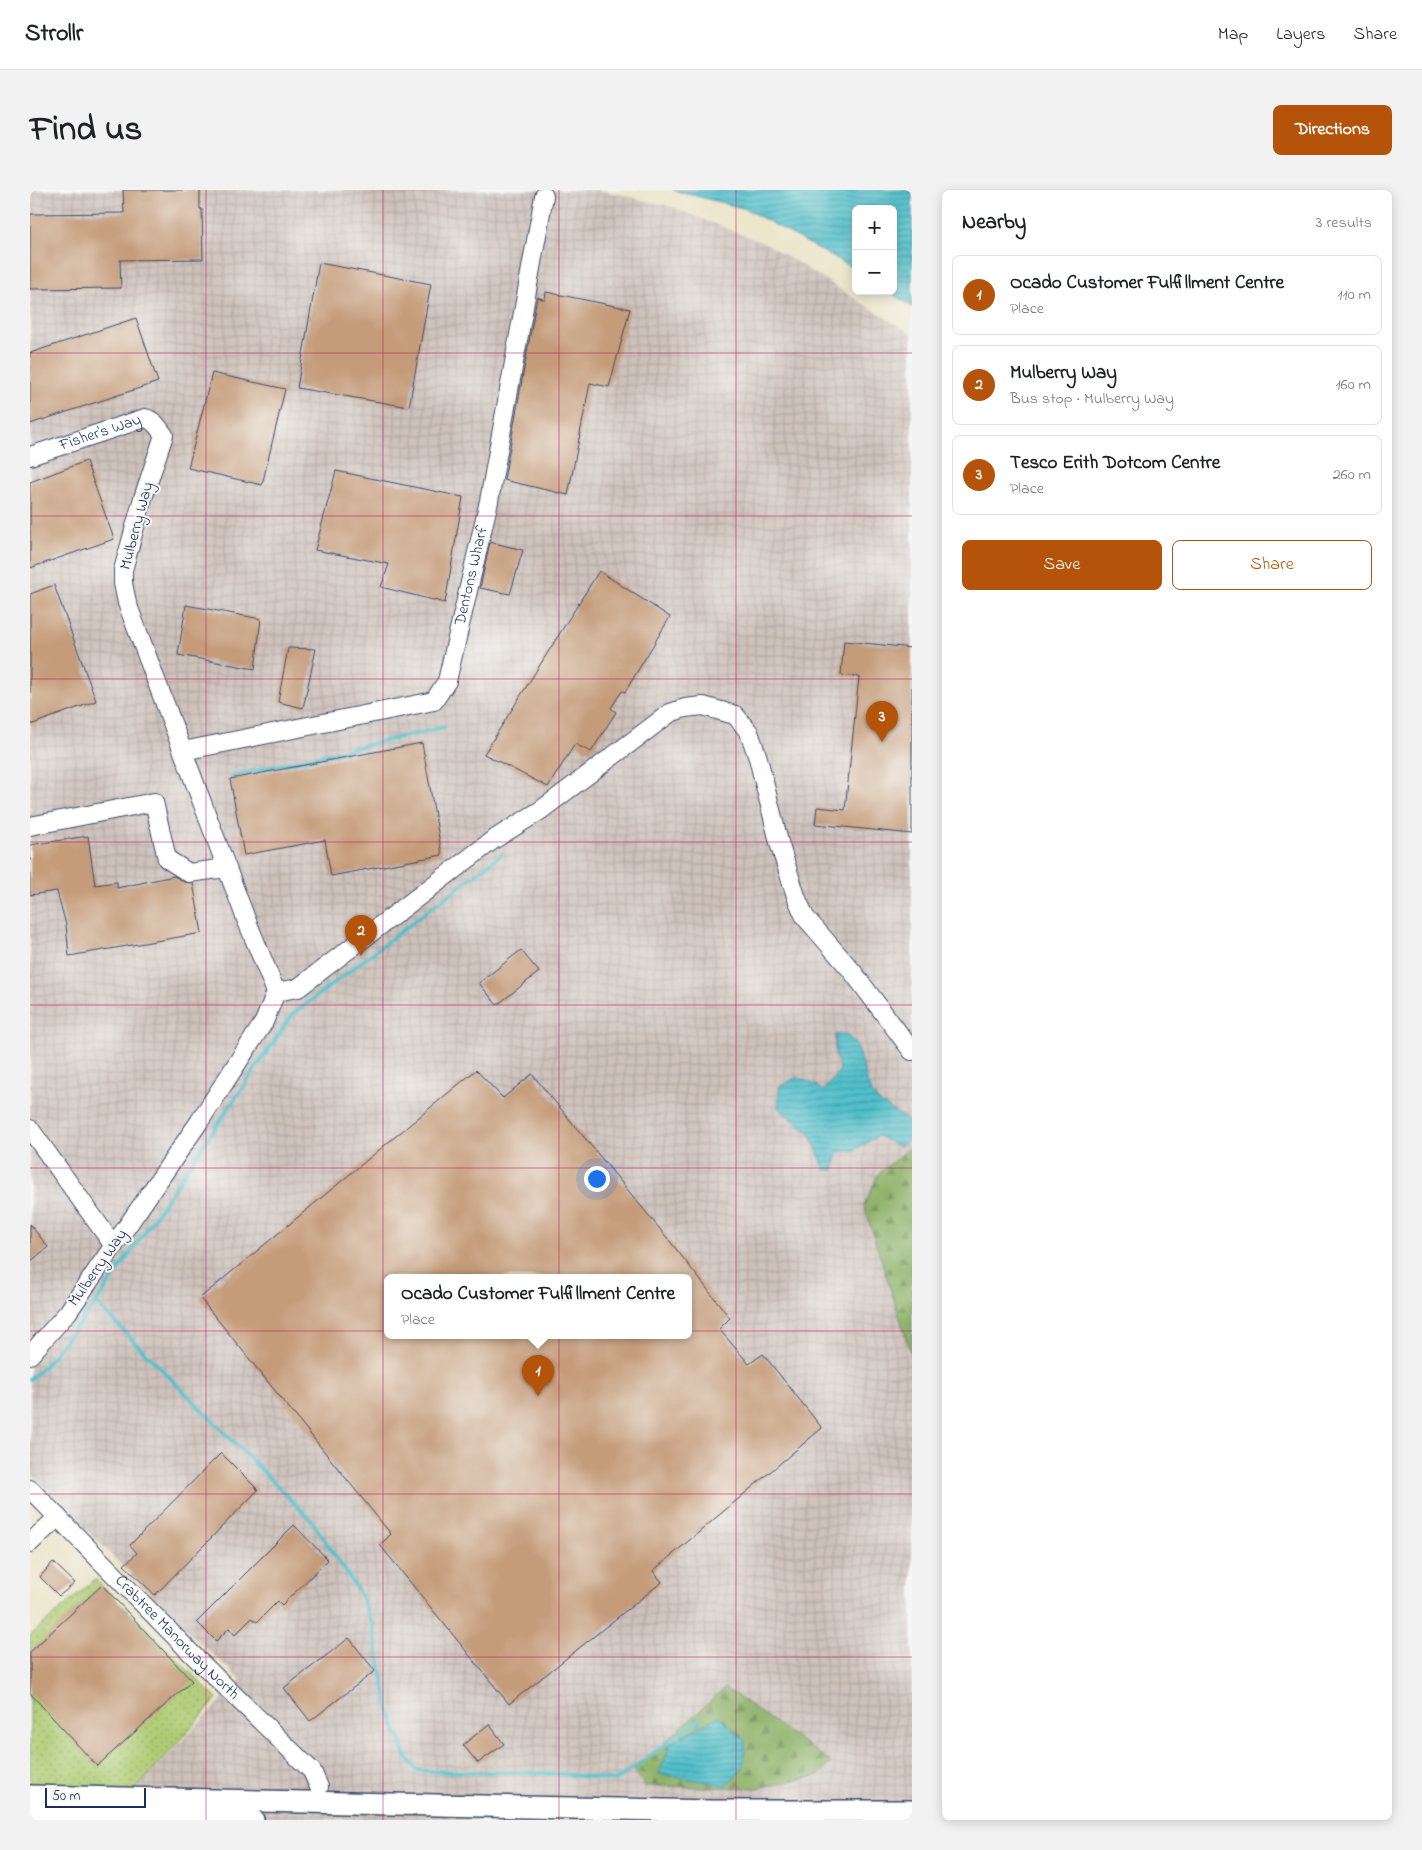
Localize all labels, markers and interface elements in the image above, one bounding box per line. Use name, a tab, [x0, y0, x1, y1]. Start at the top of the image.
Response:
text: Strollr	[25, 17, 83, 52]
text: Map	[1218, 22, 1248, 48]
text: Layers	[1276, 22, 1326, 48]
text: Share	[1354, 22, 1397, 48]
text: Find us	[30, 105, 142, 156]
button: Directions	[1273, 105, 1392, 155]
map controls	[852, 205, 897, 295]
button: +	[852, 205, 897, 250]
text: Nearby	[962, 208, 1026, 238]
text: 3 results	[1316, 211, 1372, 235]
button: −	[852, 250, 897, 295]
text: Ocado Customer Fulfillment Centre	[1010, 270, 1284, 297]
text: 1	[976, 283, 982, 307]
text: 110 m	[1337, 283, 1371, 307]
text: Place	[1010, 297, 1044, 321]
text: Mulberry Way	[1010, 360, 1117, 387]
text: 2	[975, 373, 983, 397]
text: 160 m	[1336, 373, 1371, 397]
text: Bus stop · Mulberry Way	[1010, 387, 1174, 411]
street label: Fisher's Way	[55, 408, 144, 458]
text: Tesco Erith Dotcom Centre	[1010, 450, 1220, 477]
text: 3	[976, 463, 982, 487]
text: 260 m	[1333, 463, 1371, 487]
text: Place	[1010, 477, 1044, 501]
street label: Mulberry Way	[114, 479, 160, 573]
street label: Dentons Wharf	[448, 523, 495, 629]
button: Save	[962, 540, 1162, 590]
button: Share	[1172, 540, 1372, 590]
pin: 3	[866, 701, 898, 742]
pin: 2	[345, 915, 377, 956]
your location	[584, 1166, 610, 1192]
street label: Mulberry Way	[62, 1224, 134, 1312]
popup	[384, 1274, 692, 1339]
text: Ocado Customer Fulfillment Centre	[401, 1281, 675, 1308]
text: Place	[401, 1308, 435, 1332]
pin: 1	[522, 1355, 554, 1396]
street label: Crabtree Manorway North	[109, 1570, 245, 1706]
scale bar	[45, 1785, 146, 1808]
text: 50 m	[52, 1786, 80, 1807]

